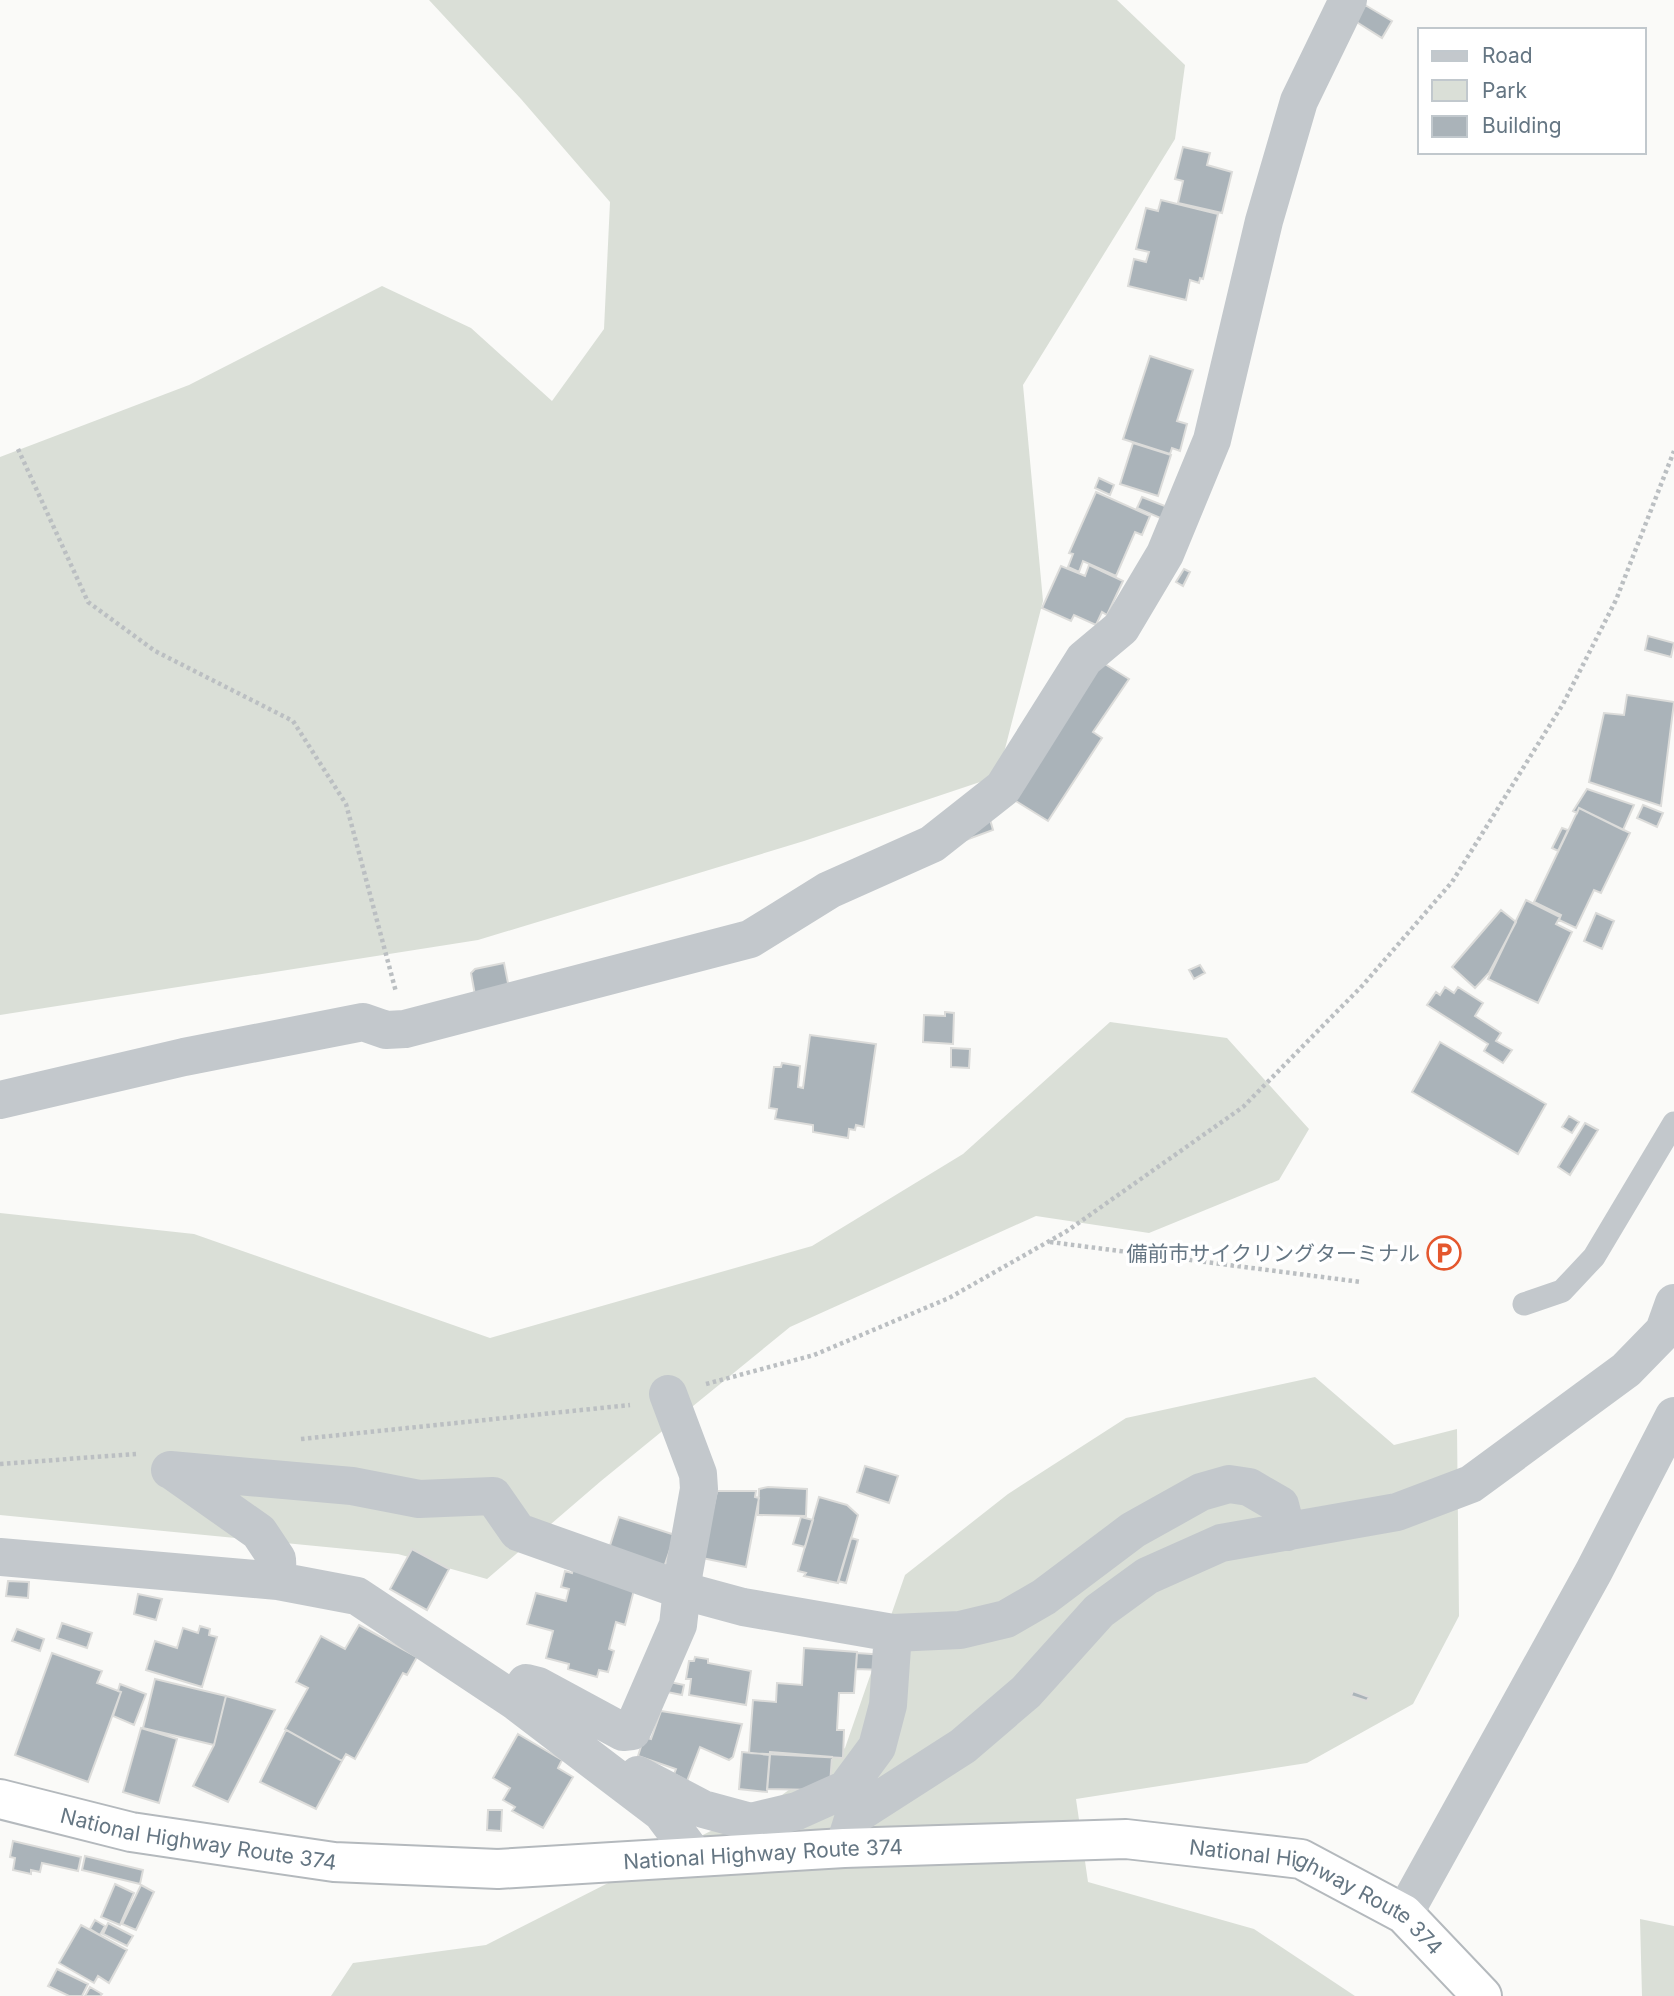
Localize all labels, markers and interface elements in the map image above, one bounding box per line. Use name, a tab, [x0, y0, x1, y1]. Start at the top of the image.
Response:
legend	[1418, 28, 1646, 154]
text: Road	[1482, 43, 1533, 68]
text: Park	[1482, 78, 1527, 103]
text: Building	[1482, 113, 1562, 138]
parking icon: 備前市サイクリングターミナル	[1425, 1234, 1463, 1272]
place label: 備前市サイクリングターミナル	[1126, 1241, 1420, 1266]
street label: National Highway Route 374	[58, 1802, 339, 1875]
street label: National Highway Route 374	[623, 1834, 903, 1874]
street label: National Highway Route 374	[1188, 1834, 1448, 1960]

